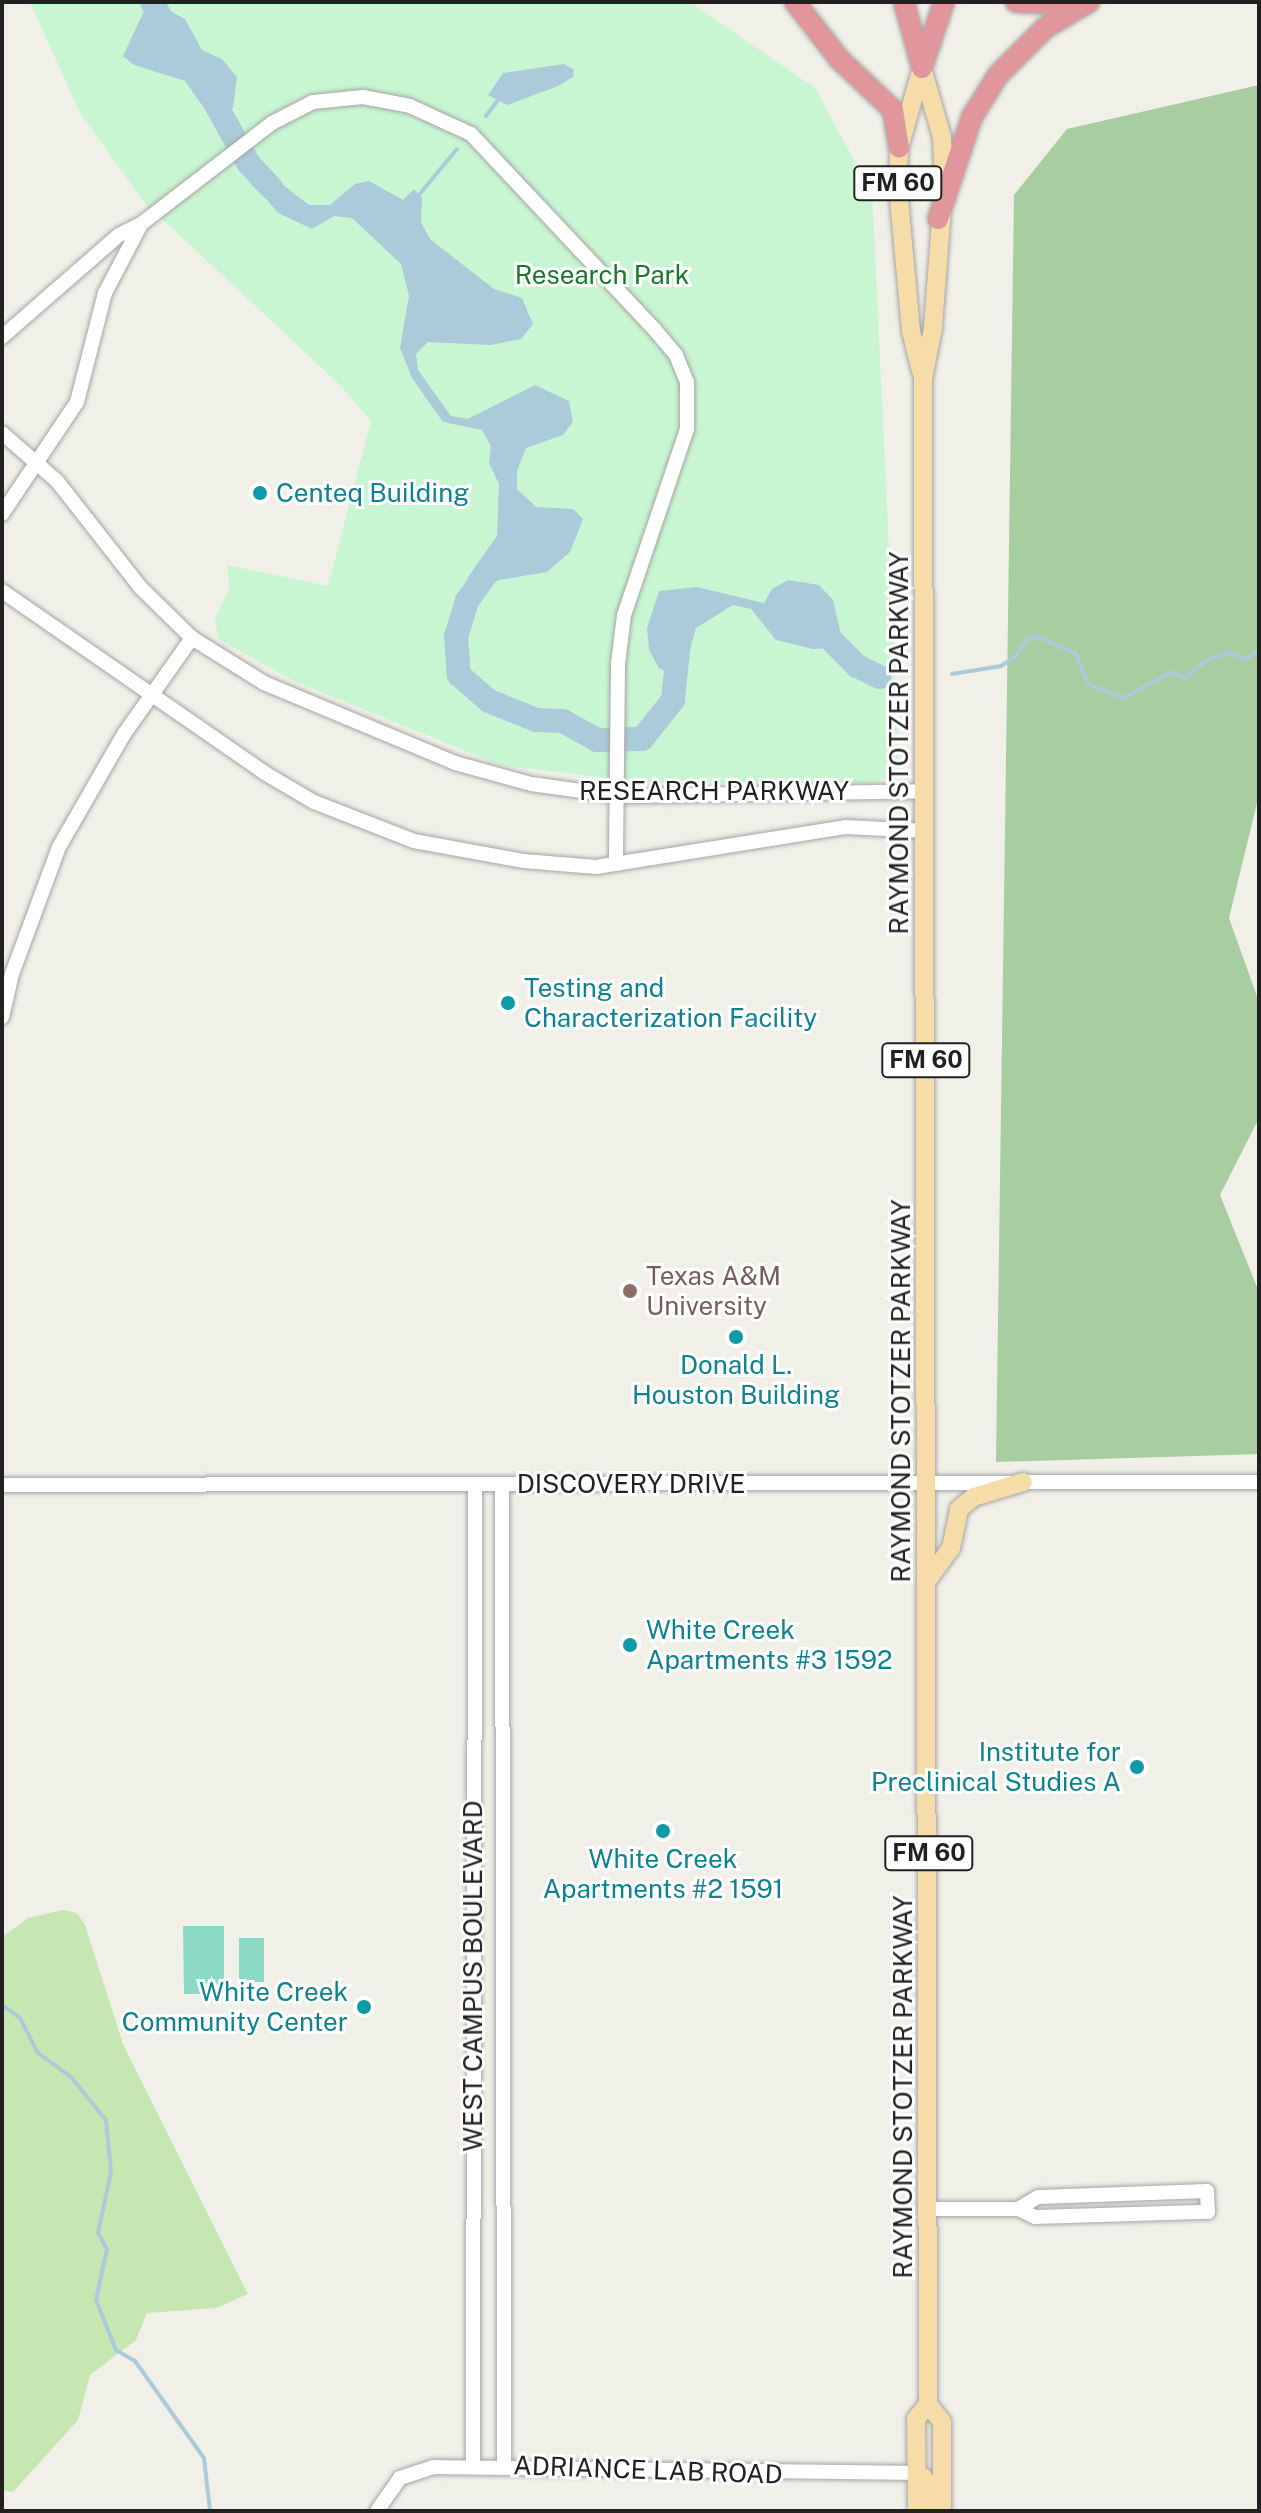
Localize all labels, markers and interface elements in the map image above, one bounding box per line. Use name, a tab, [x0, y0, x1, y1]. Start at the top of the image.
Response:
road number: FM 60	[852, 163, 944, 203]
park label: Research Park	[515, 259, 689, 291]
place label: Centeq Building	[276, 477, 469, 509]
marker: Centeq Building	[251, 484, 269, 502]
street label: RAYMOND STOTZER PARKWAY	[883, 551, 915, 935]
street label: RESEARCH PARKWAY	[579, 775, 849, 807]
place label: Testing and Characterization Facility	[524, 972, 817, 1034]
marker: Testing and Characterization Facility	[499, 994, 517, 1012]
road number: FM 60	[880, 1040, 972, 1080]
street label: RAYMOND STOTZER PARKWAY	[885, 1199, 917, 1583]
place label: Texas A&M University	[646, 1260, 781, 1322]
marker: Texas A&M University	[621, 1282, 639, 1300]
marker: Donald L. Houston Building	[727, 1328, 745, 1346]
place label: Donald L. Houston Building	[632, 1349, 840, 1410]
street label: DISCOVERY DRIVE	[517, 1468, 745, 1500]
place label: White Creek Apartments #3 1592	[646, 1614, 893, 1676]
marker: White Creek Apartments #3 1592	[621, 1636, 639, 1654]
place label: Institute for Preclinical Studies A	[871, 1736, 1121, 1798]
marker: Institute for Preclinical Studies A	[1128, 1758, 1146, 1776]
street label: WEST CAMPUS BOULEVARD	[457, 1800, 489, 2152]
marker: White Creek Apartments #2 1591	[654, 1822, 672, 1840]
road number: FM 60	[883, 1833, 975, 1873]
place label: White Creek Apartments #2 1591	[543, 1843, 783, 1904]
street label: RAYMOND STOTZER PARKWAY	[887, 1895, 919, 2279]
place label: White Creek Community Center	[122, 1976, 348, 2038]
marker: White Creek Community Center	[355, 1998, 373, 2016]
street label: ADRIANCE LAB ROAD	[513, 2450, 783, 2490]

